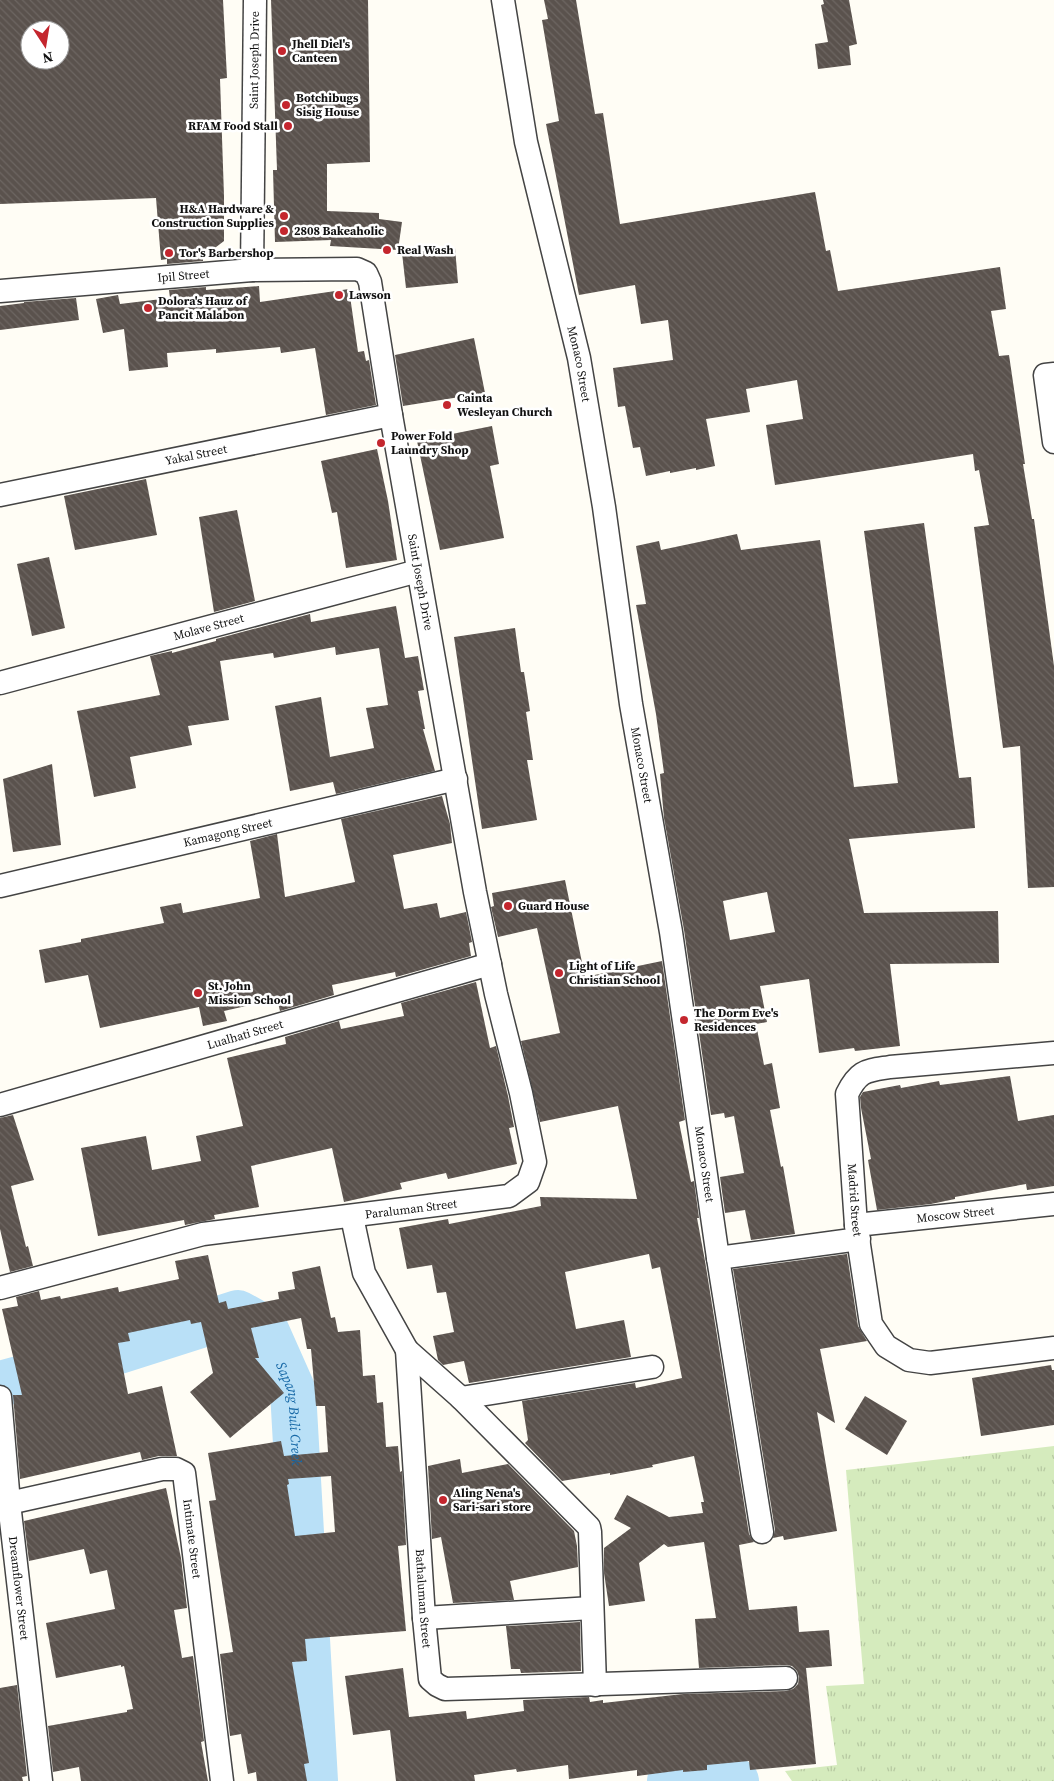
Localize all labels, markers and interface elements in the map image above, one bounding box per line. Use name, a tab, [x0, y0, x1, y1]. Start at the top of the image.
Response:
street label: Saint Joseph Drive	[246, 11, 263, 109]
north arrow	[20, 20, 70, 70]
place label: Jhell Diel's Canteen	[291, 36, 351, 66]
marker: Jhell Diel's Canteen	[276, 45, 288, 57]
text: N	[41, 47, 55, 69]
place label: Botchibugs Sisig House	[296, 90, 359, 120]
marker: Botchibugs Sisig House	[280, 99, 292, 111]
place label: RFAM Food Stall	[188, 118, 278, 134]
marker: RFAM Food Stall	[282, 120, 294, 132]
place label: H&A Hardware & Construction Supplies	[151, 201, 275, 231]
marker: H&A Hardware & Construction Supplies	[278, 210, 290, 222]
place label: 2808 Bakeaholic	[294, 223, 384, 239]
marker: 2808 Bakeaholic	[278, 225, 290, 237]
place label: Real Wash	[397, 242, 454, 258]
marker: Real Wash	[381, 244, 393, 256]
place label: Tor's Barbershop	[179, 245, 274, 261]
marker: Tor's Barbershop	[163, 247, 175, 259]
street label: Ipil Street	[157, 266, 210, 286]
place label: Lawson	[349, 287, 392, 303]
marker: Lawson	[333, 289, 345, 301]
place label: Dolora's Hauz of Pancit Malabon	[158, 293, 248, 323]
marker: Dolora's Hauz of Pancit Malabon	[142, 302, 154, 314]
street label: Monaco Street	[563, 324, 594, 403]
place label: Cainta Wesleyan Church	[457, 390, 553, 420]
marker: Cainta Wesleyan Church	[441, 399, 453, 411]
place label: Power Fold Laundry Shop	[391, 428, 469, 458]
marker: Power Fold Laundry Shop	[375, 437, 387, 449]
street label: Yakal Street	[164, 441, 228, 469]
street label: Saint Joseph Drive	[404, 533, 437, 632]
street label: Molave Street	[172, 610, 246, 644]
street label: Monaco Street	[627, 726, 656, 804]
street label: Kamagong Street	[182, 814, 274, 851]
place label: Guard House	[518, 898, 589, 914]
marker: Guard House	[502, 900, 514, 912]
place label: Light of Life Christian School	[569, 958, 660, 988]
marker: Light of Life Christian School	[553, 967, 565, 979]
place label: St. John Mission School	[208, 978, 291, 1008]
marker: St. John Mission School	[192, 987, 204, 999]
place label: The Dorm Eve's Residences	[694, 1005, 779, 1035]
marker: The Dorm Eve's Residences	[678, 1014, 690, 1026]
street label: Lualhati Street	[205, 1016, 285, 1053]
street label: Monaco Street	[691, 1125, 718, 1203]
street label: Madrid Street	[844, 1163, 866, 1237]
street label: Paraluman Street	[364, 1195, 458, 1223]
street label: Moscow Street	[916, 1202, 995, 1227]
water label: Sapang Buli Creek	[271, 1359, 307, 1466]
place label: Aling Nena's Sari-sari store	[453, 1485, 531, 1515]
marker: Aling Nena's Sari-sari store	[437, 1494, 449, 1506]
street label: Intimate Street	[179, 1498, 205, 1579]
street label: Dreamflower Street	[5, 1535, 33, 1641]
street label: Bathaluman Street	[412, 1548, 435, 1649]

